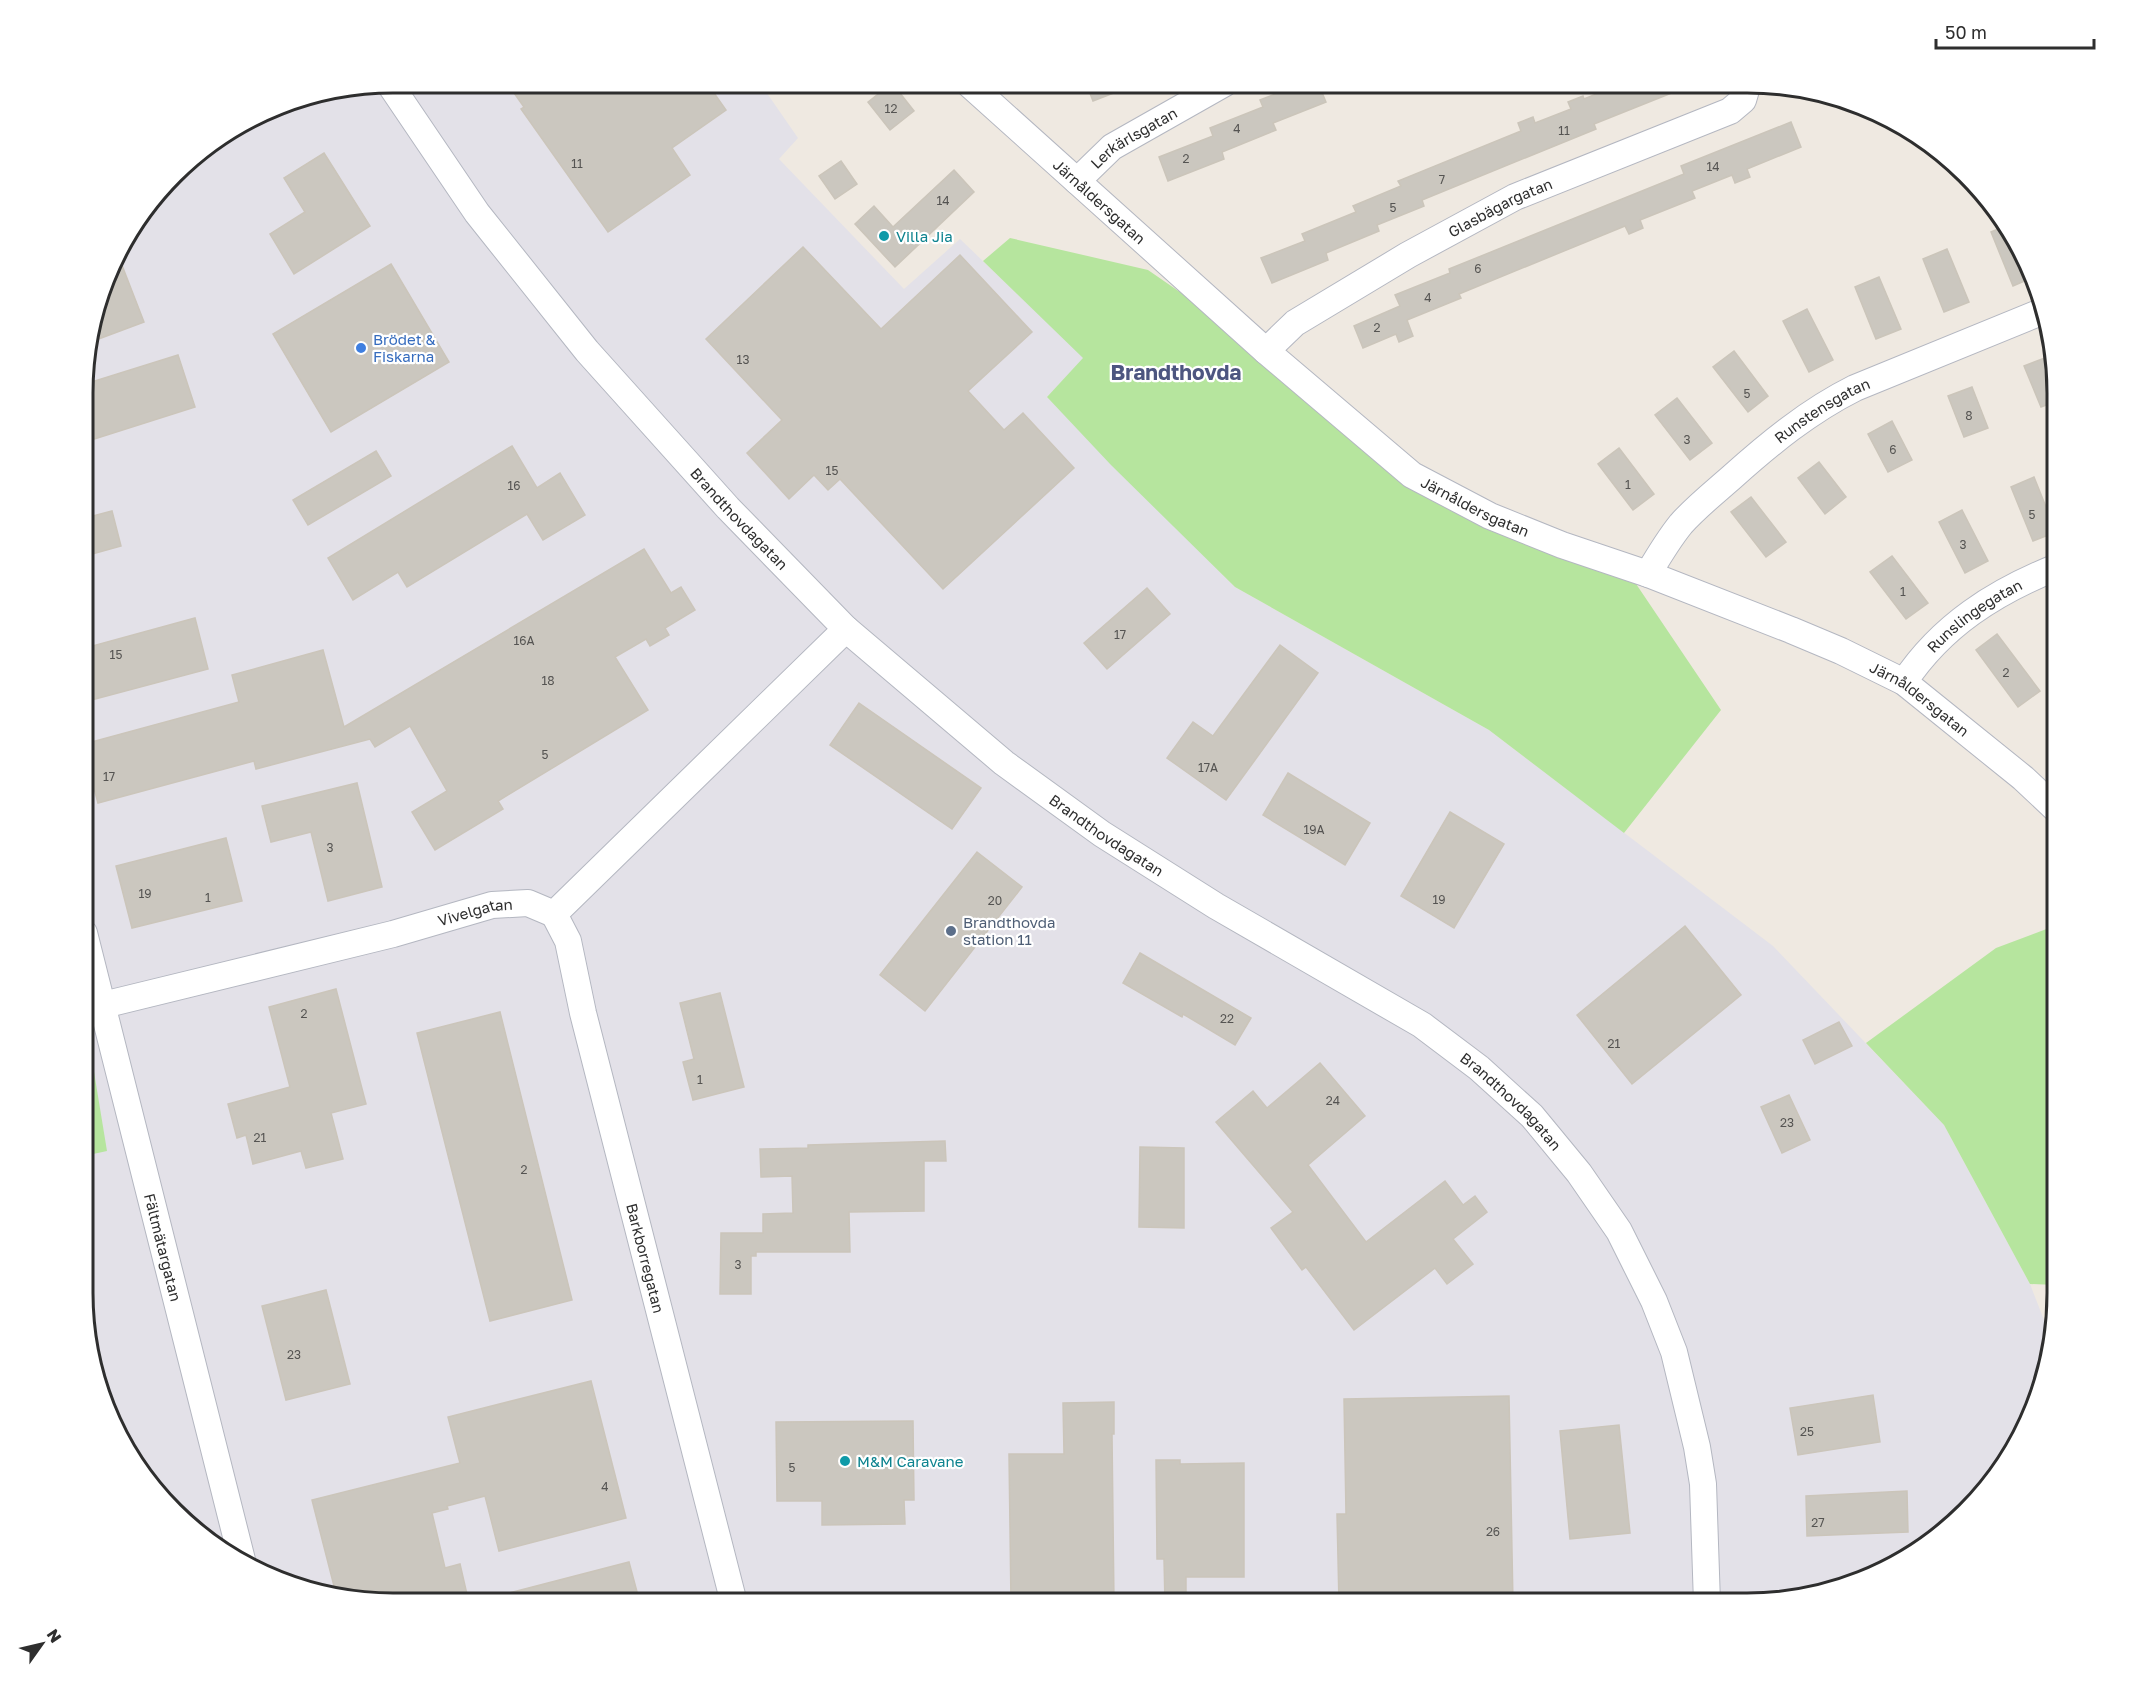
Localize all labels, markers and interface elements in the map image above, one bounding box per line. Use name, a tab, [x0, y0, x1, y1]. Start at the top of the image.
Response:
scale bar	[1936, 12, 2094, 50]
text: 50 m	[1945, 21, 1987, 43]
house number: 12	[885, 101, 897, 116]
street label: Lerkärlsgatan	[1087, 103, 1180, 172]
house number: 4	[1233, 121, 1241, 136]
house number: 11	[1558, 123, 1570, 138]
house number: 2	[1183, 151, 1190, 166]
street label: Järnåldersgatan	[1050, 155, 1150, 248]
house number: 11	[571, 156, 583, 171]
house number: 14	[1706, 159, 1720, 174]
house number: 7	[1439, 172, 1445, 187]
street label: Glasbägargatan	[1445, 174, 1555, 241]
house number: 14	[936, 193, 950, 208]
house number: 5	[1390, 200, 1397, 215]
place label: Villa Jia	[896, 227, 953, 245]
marker: Villa Jia	[877, 229, 891, 243]
house number: 6	[1474, 261, 1482, 276]
house number: 4	[1424, 290, 1432, 305]
house number: 2	[1374, 320, 1381, 335]
place label: Brödet & Fiskarna	[373, 330, 435, 365]
marker: Brödet & Fiskarna	[354, 341, 368, 355]
house number: 13	[737, 352, 749, 367]
district label: Brandthovda	[1110, 359, 1242, 385]
street label: Runstensgatan	[1771, 374, 1872, 447]
house number: 5	[1744, 386, 1751, 401]
house number: 8	[1965, 408, 1973, 423]
house number: 3	[1683, 432, 1691, 447]
house number: 6	[1889, 442, 1897, 457]
house number: 15	[826, 463, 838, 478]
street label: Brandthovdagatan	[687, 464, 792, 573]
street label: Järnåldersgatan	[1418, 472, 1532, 540]
house number: 1	[1625, 477, 1631, 492]
house number: 16	[507, 478, 521, 493]
house number: 5	[2029, 507, 2036, 522]
house number: 3	[1959, 537, 1967, 552]
street label: Runslingegatan	[1923, 575, 2025, 656]
house number: 1	[1900, 584, 1906, 599]
house number: 17	[1114, 627, 1126, 642]
house number: 16A	[513, 633, 535, 648]
house number: 15	[110, 647, 122, 662]
street label: Järnåldersgatan	[1867, 658, 1973, 740]
house number: 2	[2003, 665, 2010, 680]
house number: 18	[541, 673, 555, 688]
house number: 5	[542, 747, 549, 762]
house number: 17A	[1198, 760, 1218, 775]
house number: 17	[103, 769, 115, 784]
street label: Brandthovdagatan	[1046, 790, 1167, 880]
house number: 19A	[1303, 822, 1325, 837]
house number: 3	[326, 840, 334, 855]
house number: 19	[138, 886, 152, 901]
house number: 1	[205, 890, 211, 905]
house number: 19	[1432, 892, 1446, 907]
house number: 20	[988, 893, 1002, 908]
street label: Vivelgatan	[436, 895, 513, 929]
place label: Brandthovda station 11	[963, 913, 1055, 948]
marker: Brandthovda station 11	[944, 924, 958, 938]
house number: 2	[301, 1006, 308, 1021]
house number: 22	[1220, 1011, 1234, 1026]
house number: 21	[1608, 1036, 1621, 1051]
street label: Brandthovdagatan	[1457, 1048, 1565, 1154]
house number: 1	[697, 1072, 703, 1087]
house number: 24	[1326, 1093, 1340, 1108]
house number: 23	[1780, 1115, 1794, 1130]
house number: 21	[254, 1130, 267, 1145]
house number: 2	[521, 1162, 528, 1177]
street label: Fältmätargatan	[141, 1191, 185, 1303]
street label: Barkborregatan	[623, 1201, 668, 1315]
house number: 3	[734, 1257, 742, 1272]
house number: 23	[287, 1347, 301, 1362]
house number: 25	[1800, 1424, 1814, 1439]
place label: M&M Caravane	[857, 1452, 964, 1470]
marker: M&M Caravane	[838, 1454, 852, 1468]
house number: 5	[789, 1460, 796, 1475]
house number: 4	[601, 1479, 609, 1494]
house number: 27	[1811, 1515, 1825, 1530]
house number: 26	[1486, 1524, 1500, 1539]
north arrow	[12, 1614, 72, 1674]
text: N	[43, 1625, 66, 1646]

